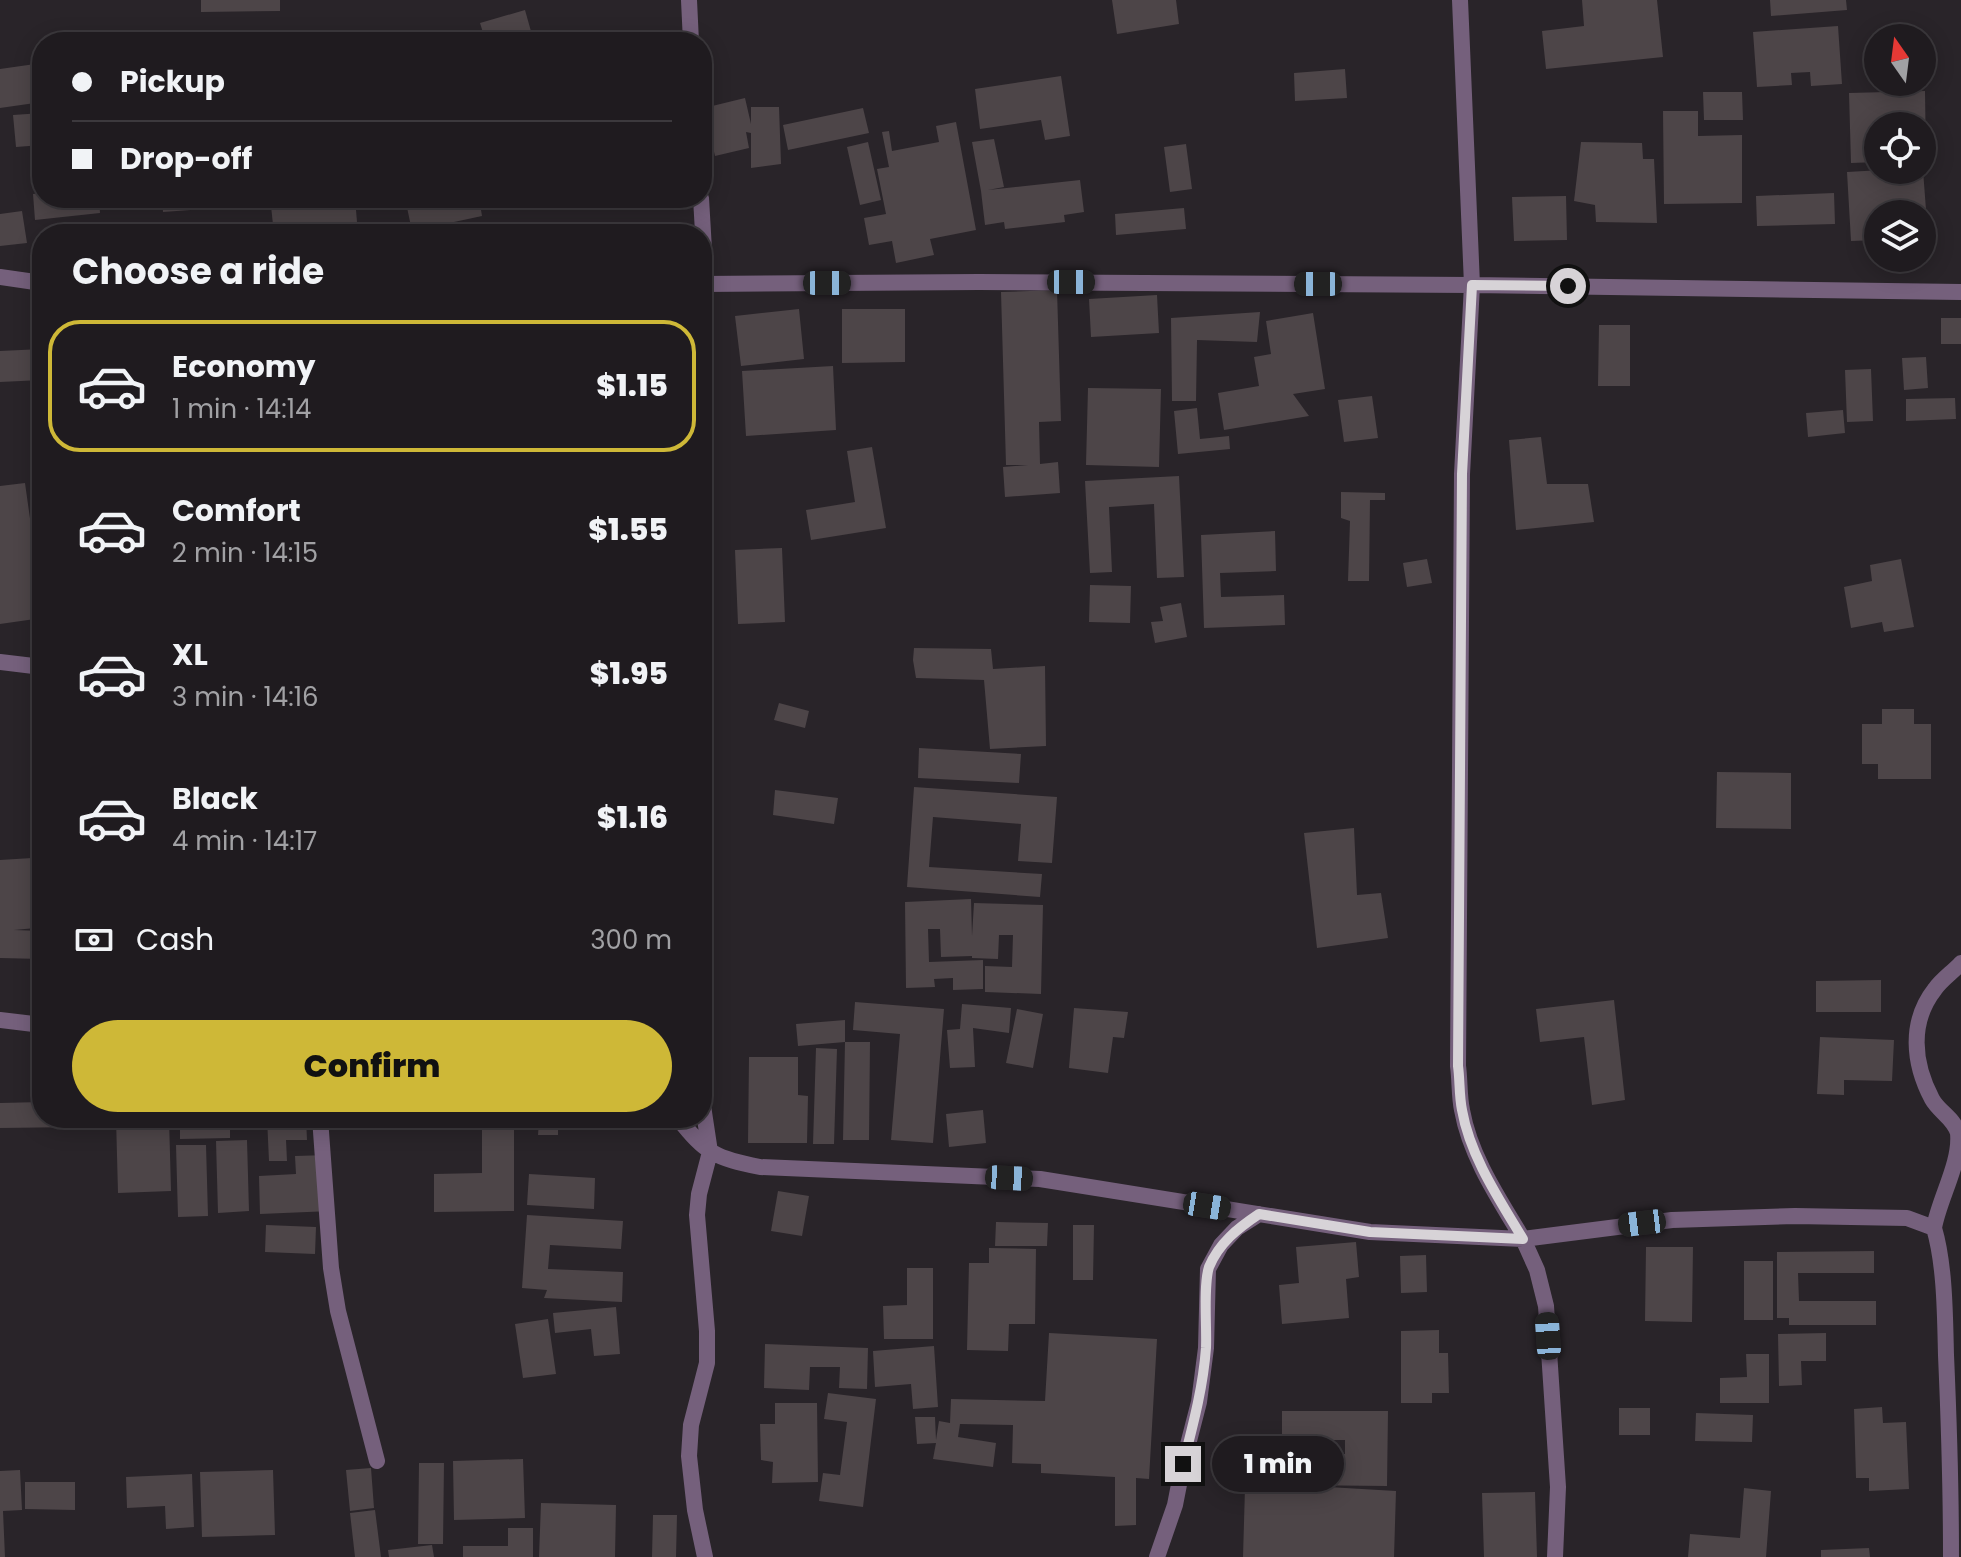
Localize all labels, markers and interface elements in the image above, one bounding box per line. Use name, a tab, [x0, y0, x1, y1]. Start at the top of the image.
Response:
north arrow	[1864, 24, 1936, 96]
map controls	[1864, 24, 1936, 272]
text: Pickup	[120, 60, 225, 103]
button: locate	[1864, 112, 1936, 184]
text: Drop-off	[120, 137, 252, 180]
button: layers	[1864, 200, 1936, 272]
text: Choose a ride	[72, 246, 324, 297]
route start	[1550, 268, 1586, 304]
car	[1047, 270, 1095, 294]
car	[803, 271, 851, 295]
car	[1294, 272, 1342, 296]
text: Economy	[172, 345, 316, 388]
icon: car	[76, 350, 148, 422]
text: $1.15	[596, 364, 668, 407]
text: 1 min · 14:14	[172, 391, 311, 427]
text: Comfort	[172, 489, 301, 532]
icon: car	[76, 494, 148, 566]
text: $1.55	[588, 508, 668, 551]
text: 2 min · 14:15	[172, 535, 318, 571]
text: XL	[172, 633, 208, 676]
icon: car	[76, 638, 148, 710]
text: $1.95	[590, 652, 668, 695]
text: 3 min · 14:16	[172, 679, 319, 715]
text: Black	[172, 777, 258, 820]
icon: car	[76, 782, 148, 854]
text: $1.16	[597, 796, 668, 839]
text: 4 min · 14:17	[172, 823, 317, 859]
icon: cash	[72, 918, 116, 962]
text: Cash	[136, 918, 214, 961]
text: 300 m	[590, 922, 672, 958]
button: Confirm	[72, 1020, 672, 1112]
car	[984, 1165, 1034, 1191]
car	[1181, 1190, 1233, 1222]
car	[1617, 1208, 1667, 1238]
car	[1534, 1311, 1562, 1361]
callout: 1 min	[1211, 1436, 1343, 1492]
route end	[1165, 1446, 1201, 1482]
text: 1 min	[1244, 1446, 1312, 1482]

